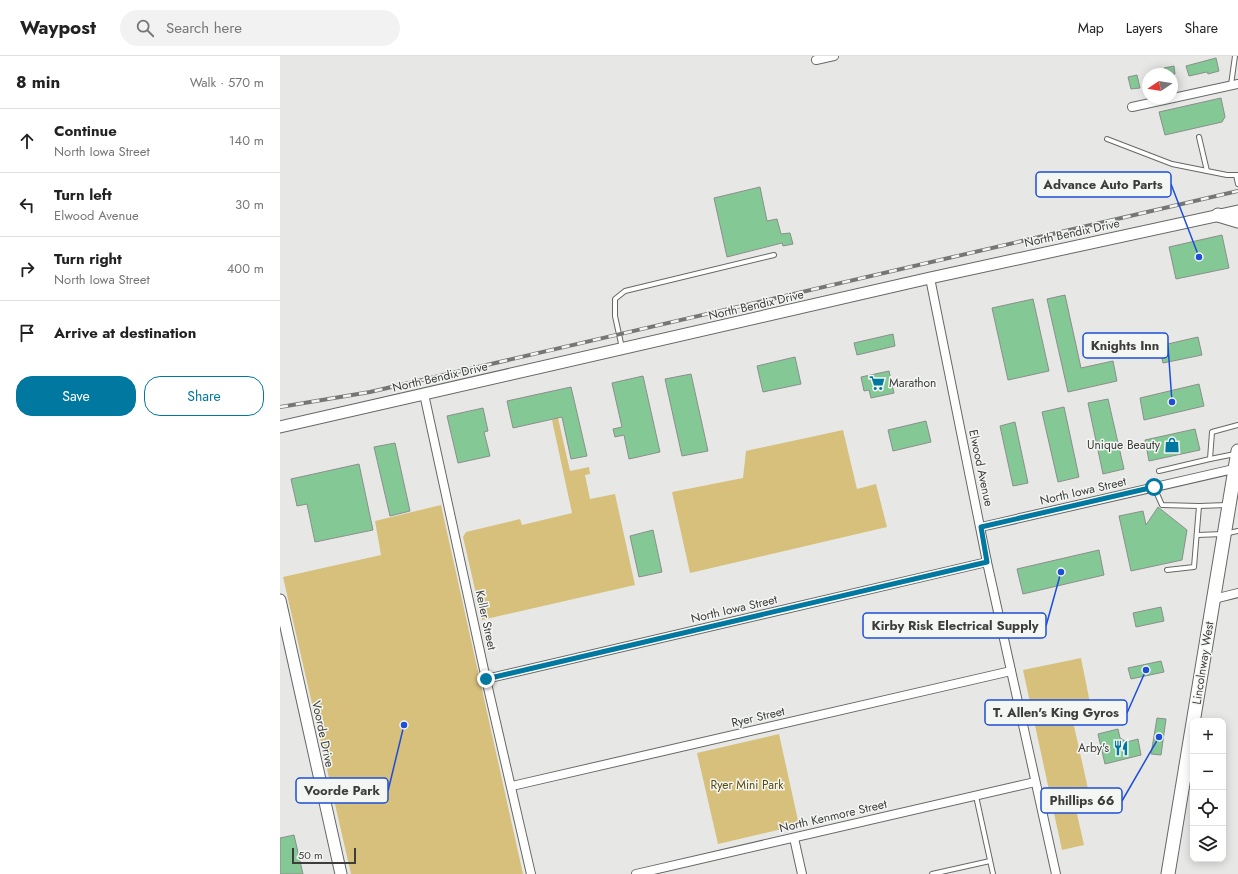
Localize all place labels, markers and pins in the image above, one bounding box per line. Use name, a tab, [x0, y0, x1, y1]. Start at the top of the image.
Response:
callout: Advance Auto Parts	[1036, 172, 1171, 197]
callout: Knights Inn	[1083, 333, 1168, 358]
supermarket icon: Marathon	[868, 374, 886, 392]
place label: Marathon	[889, 374, 936, 392]
place label: Unique Beauty	[1087, 436, 1161, 454]
shop icon: Unique Beauty	[1163, 436, 1181, 454]
callout: Kirby Risk Electrical Supply	[863, 613, 1046, 638]
callout: T. Allen's King Gyros	[985, 700, 1127, 725]
place label: Arby's	[1078, 739, 1109, 757]
restaurant icon: Arby's	[1112, 739, 1130, 757]
callout: Voorde Park	[296, 778, 388, 803]
callout: Phillips 66	[1041, 788, 1122, 813]

